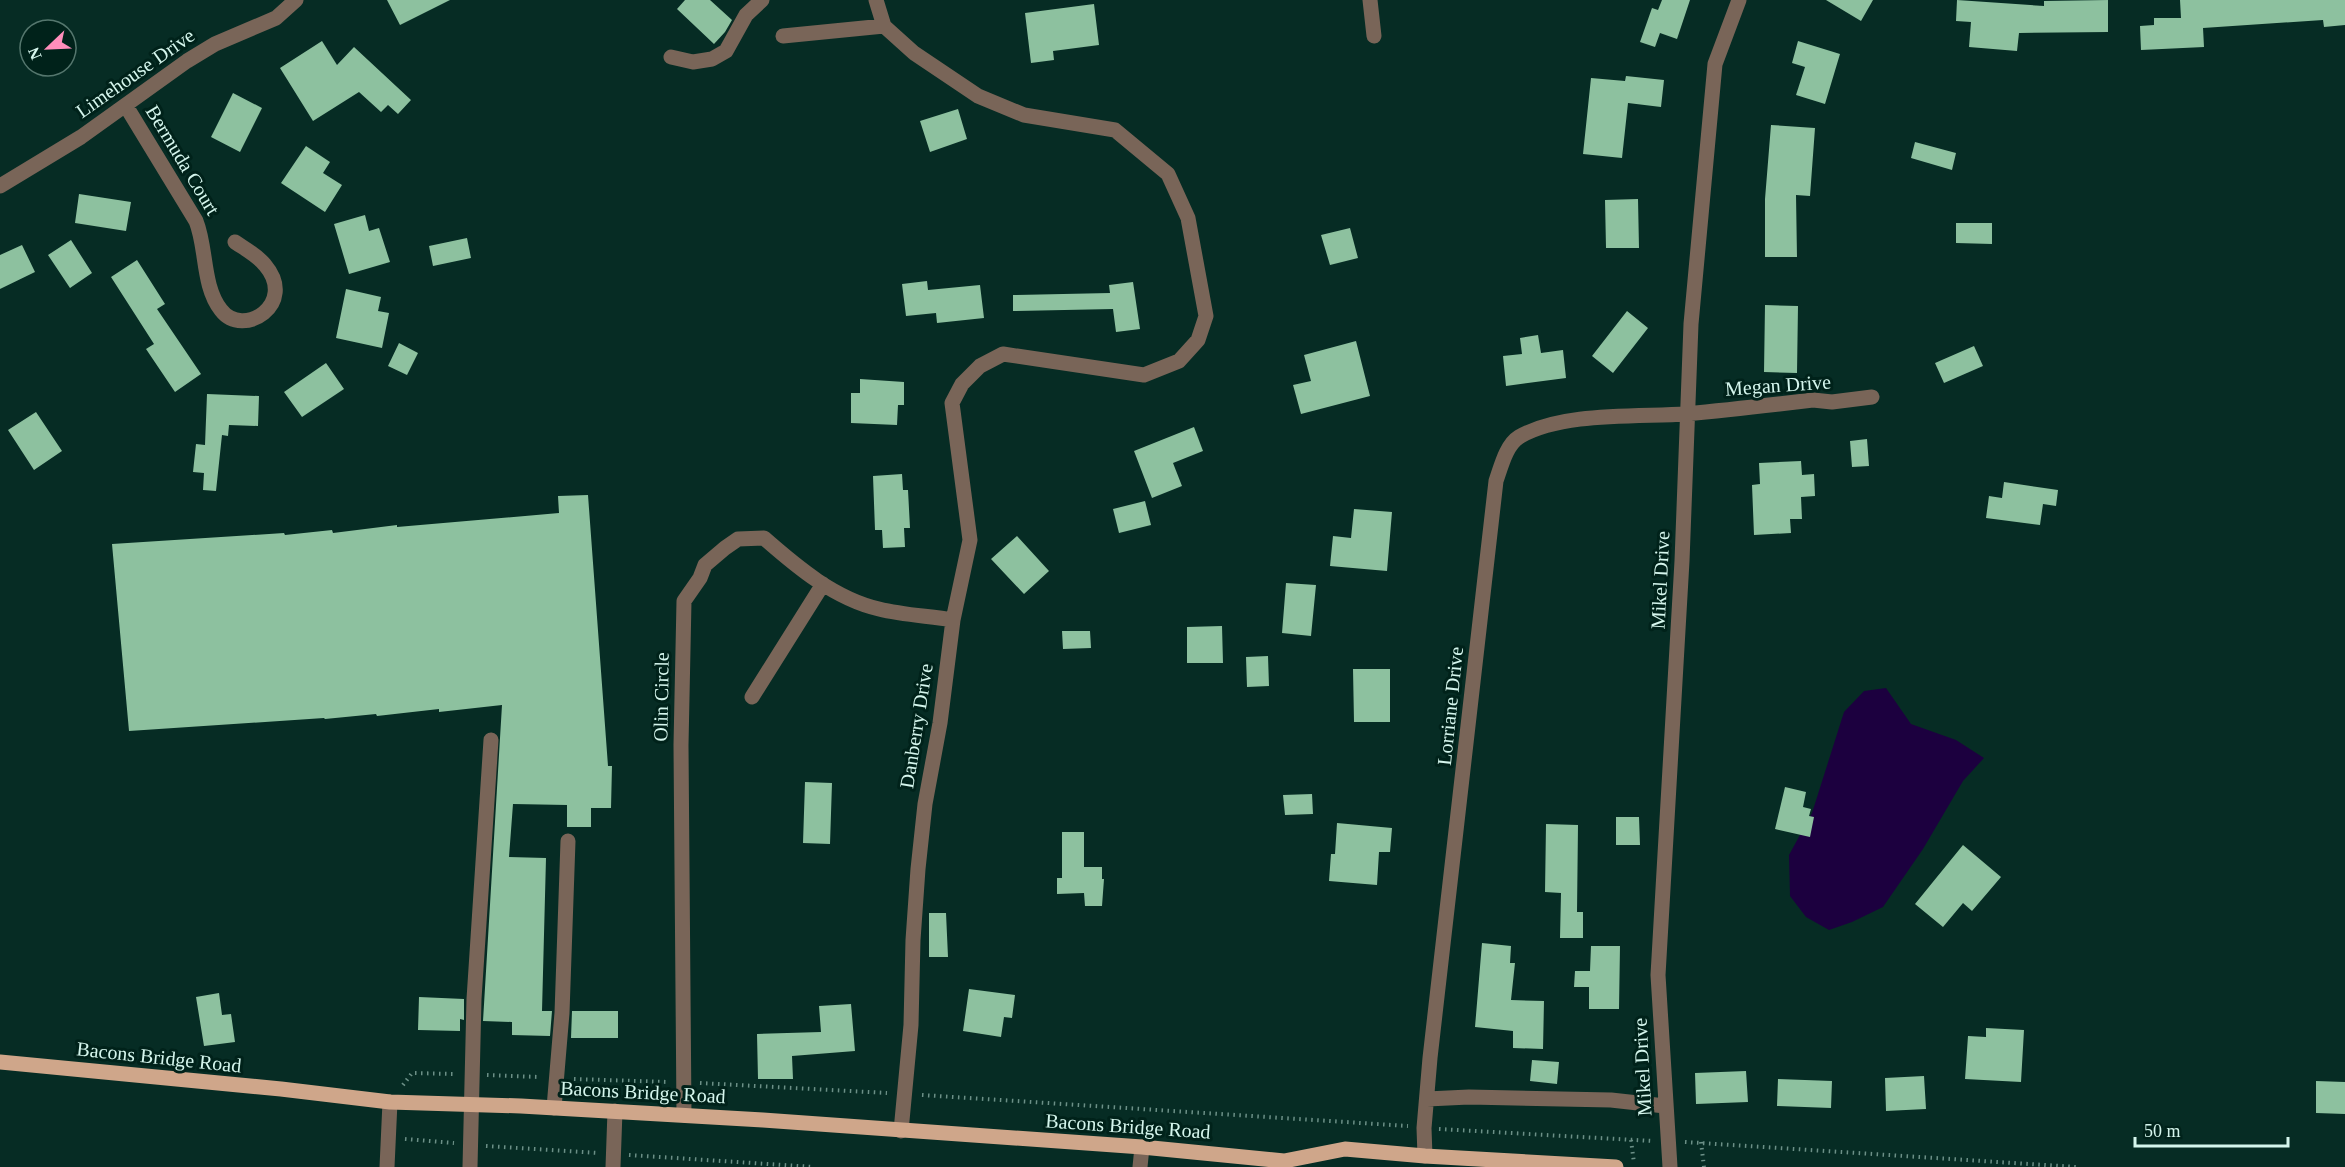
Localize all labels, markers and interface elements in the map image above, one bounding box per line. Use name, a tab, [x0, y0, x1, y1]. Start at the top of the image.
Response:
north arrow	[18, 18, 78, 78]
street label: Limehouse Drive	[72, 24, 199, 122]
text: N	[24, 45, 45, 62]
street label: Bermuda Court	[142, 101, 225, 219]
street label: Megan Drive	[1724, 370, 1832, 401]
street label: Mikel Drive	[1646, 530, 1674, 630]
street label: Lorriane Drive	[1433, 645, 1467, 767]
street label: Olin Circle	[649, 652, 673, 742]
street label: Danberry Drive	[895, 662, 938, 790]
street label: Mikel Drive	[1628, 1017, 1656, 1117]
street label: Bacons Bridge Road	[75, 1037, 242, 1078]
street label: Bacons Bridge Road	[560, 1077, 726, 1108]
street label: Bacons Bridge Road	[1045, 1109, 1211, 1144]
scale bar	[2135, 1110, 2288, 1148]
text: 50 m	[2144, 1121, 2181, 1141]

